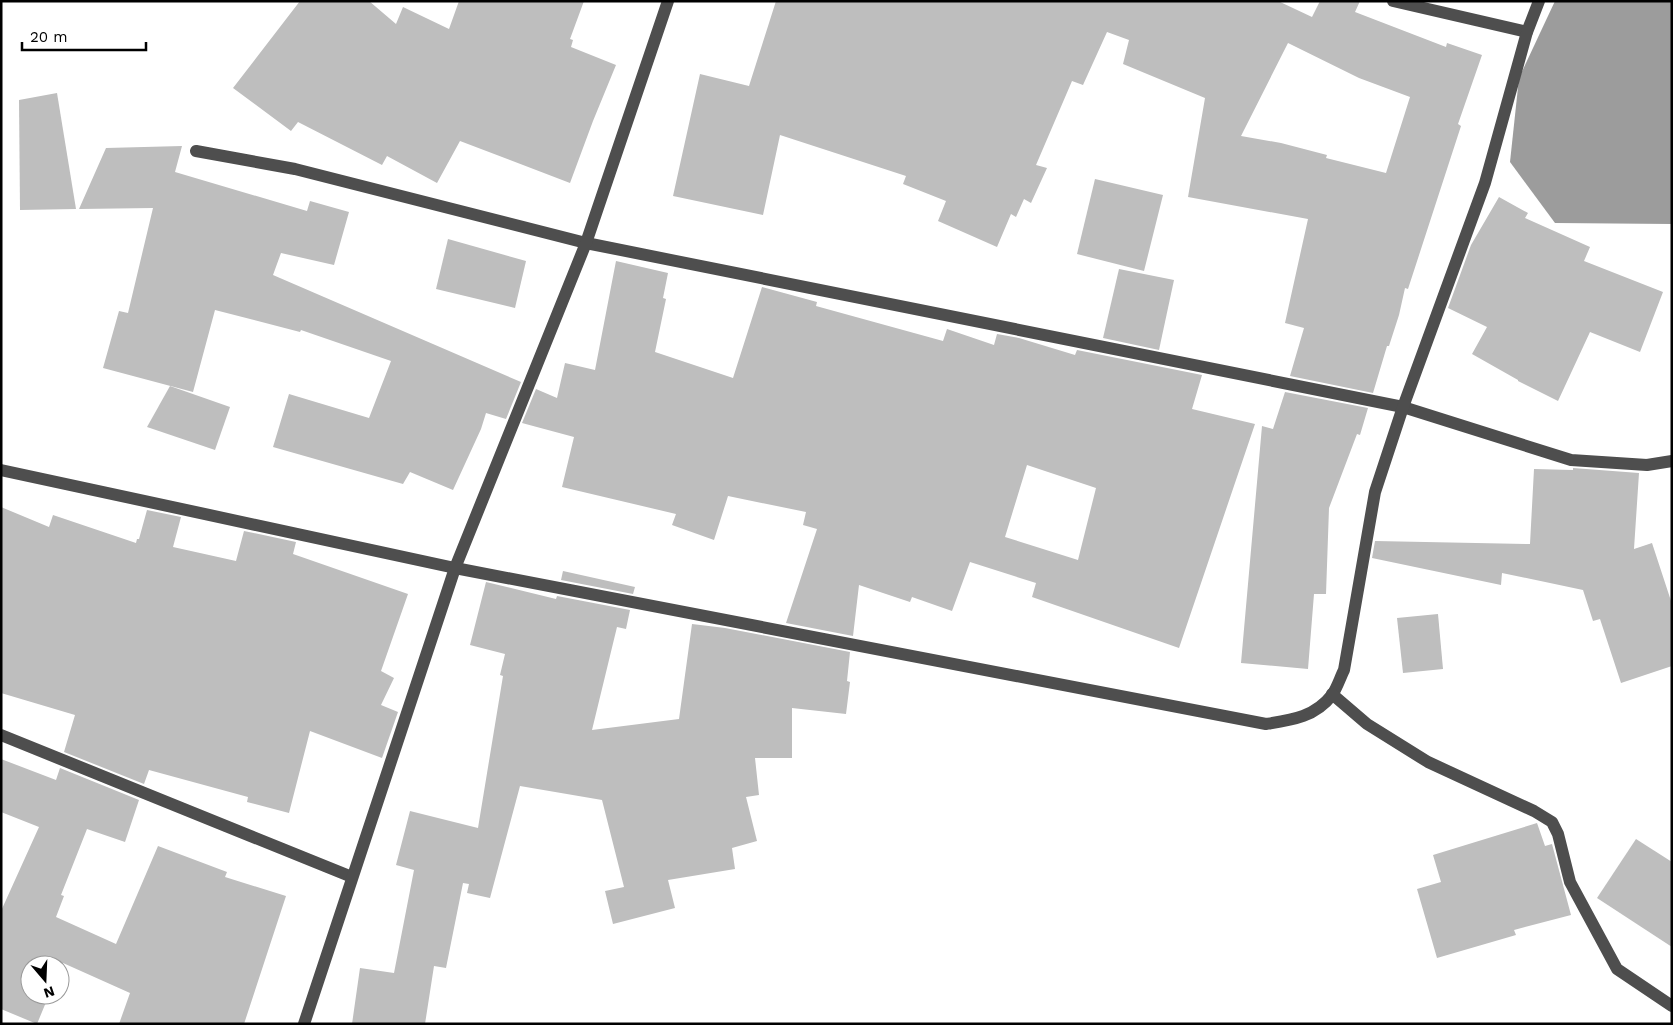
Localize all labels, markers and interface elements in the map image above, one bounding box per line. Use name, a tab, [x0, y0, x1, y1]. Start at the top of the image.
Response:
scale bar	[22, 20, 146, 52]
text: 20 m	[30, 28, 68, 46]
north arrow	[20, 955, 70, 1005]
text: N	[42, 983, 57, 1002]

